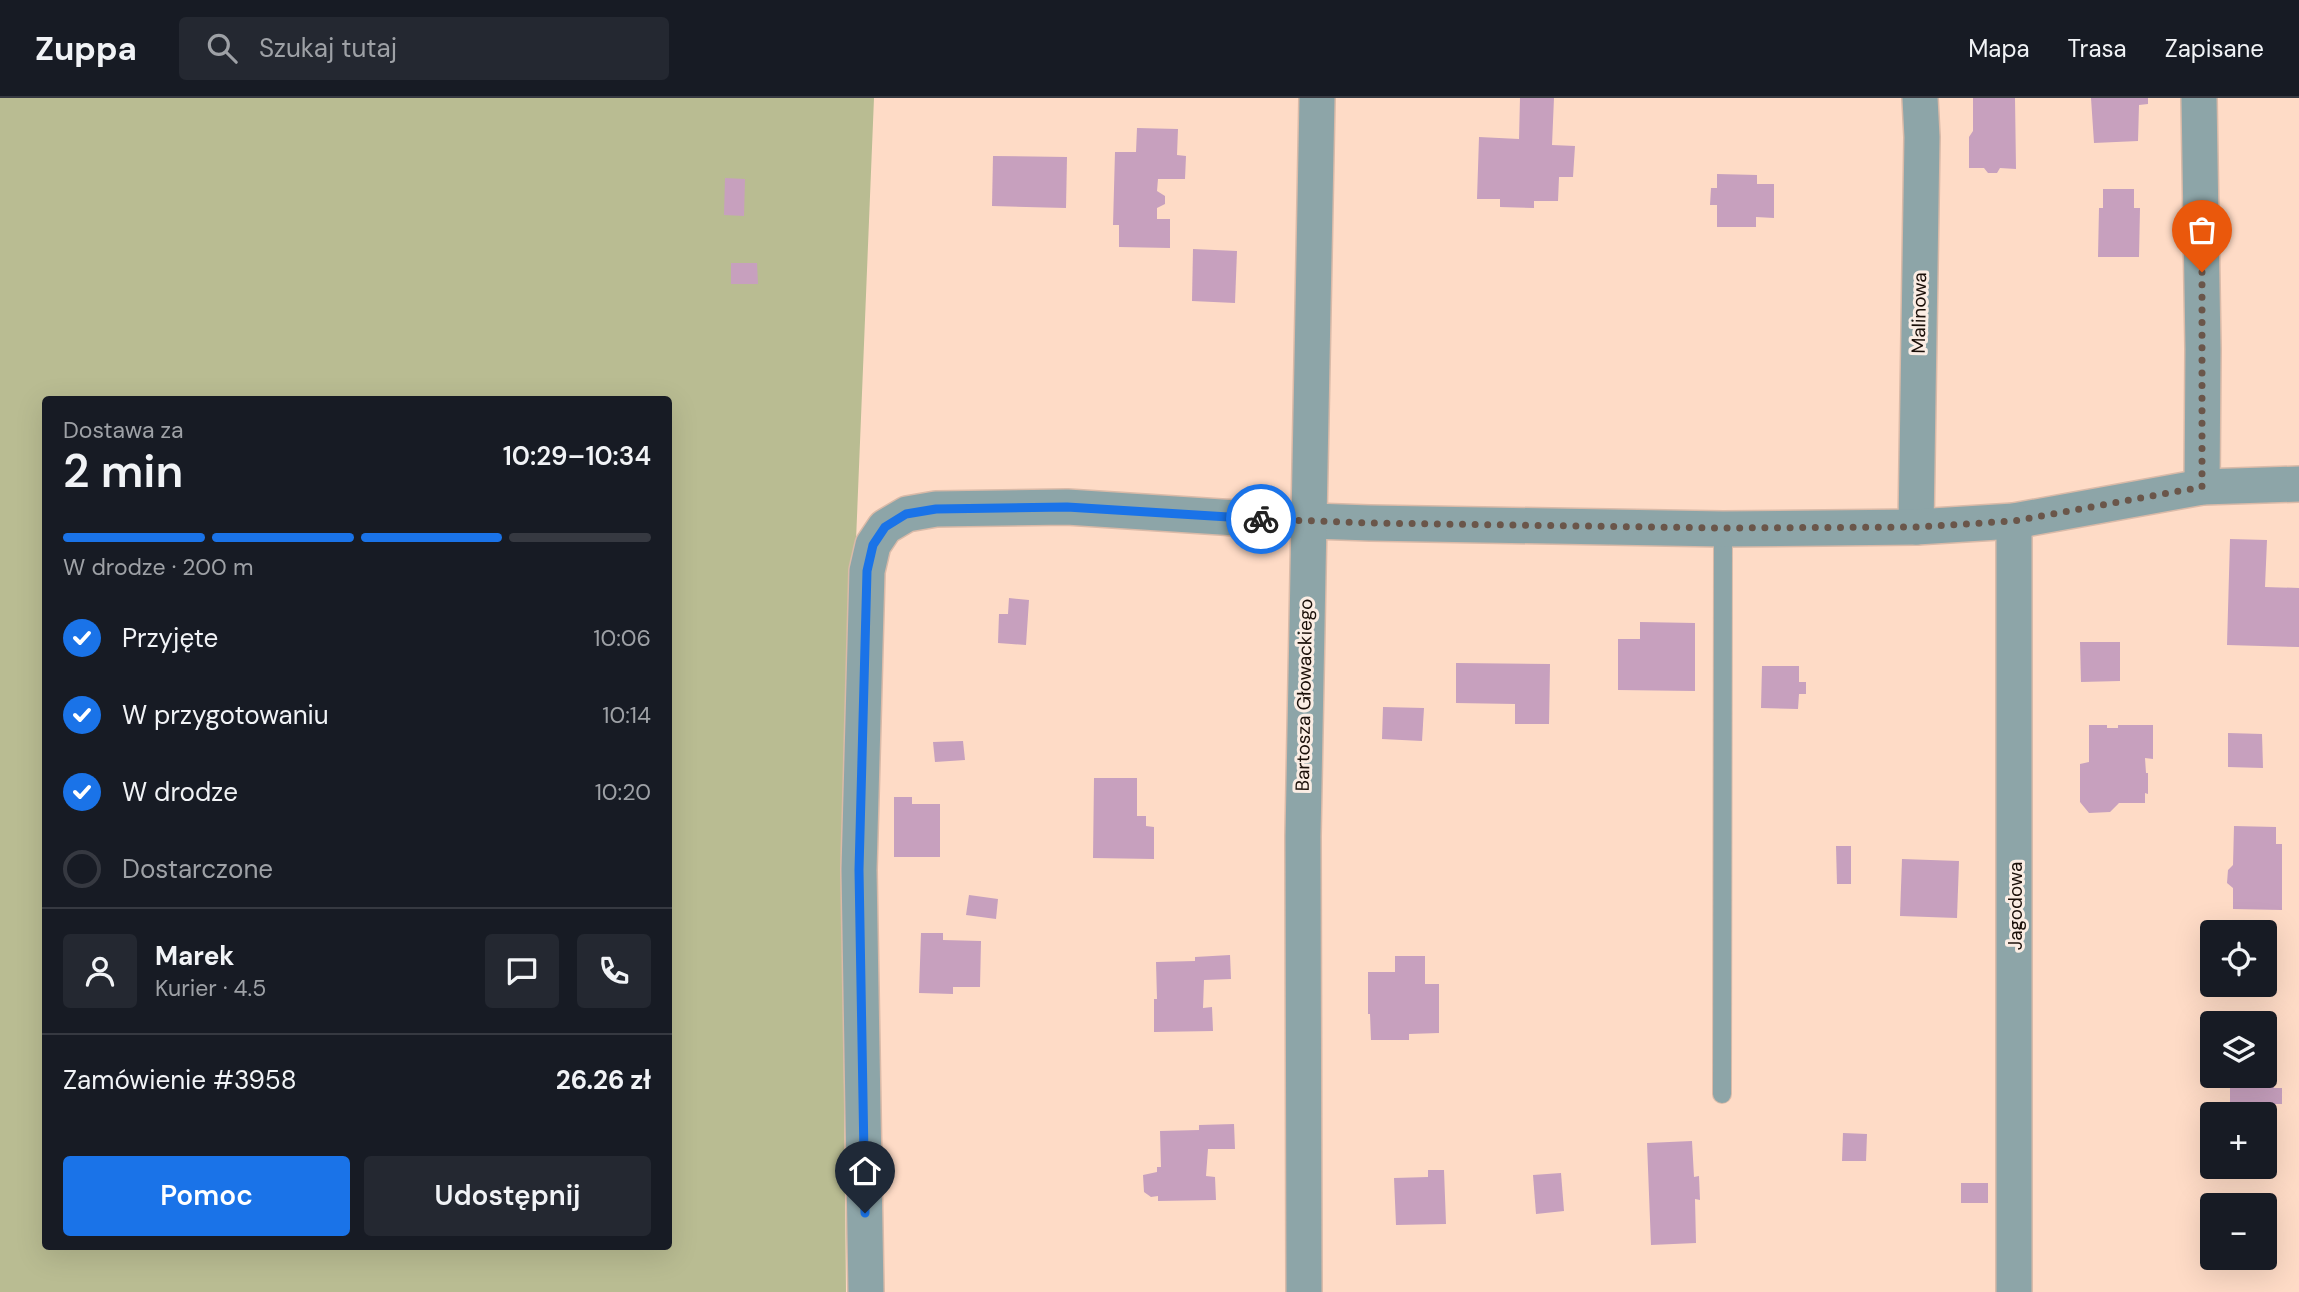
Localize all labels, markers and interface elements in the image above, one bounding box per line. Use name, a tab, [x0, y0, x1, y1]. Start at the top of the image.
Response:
search box	[179, 17, 669, 80]
text: Zuppa	[35, 27, 137, 70]
icon: search	[203, 29, 241, 67]
text: Szukaj tutaj	[259, 31, 397, 65]
text: Mapa	[1968, 33, 2030, 64]
text: Trasa	[2068, 33, 2127, 64]
text: Zapisane	[2165, 33, 2264, 64]
pin	[2172, 200, 2232, 272]
icon: bag	[2183, 211, 2221, 249]
street label: Malinowa	[1906, 272, 1932, 354]
text: Dostawa za	[63, 415, 184, 445]
text: 10:29–10:34	[503, 439, 651, 473]
text: 2 min	[63, 441, 183, 501]
courier	[1226, 484, 1296, 554]
icon: bike	[1242, 500, 1280, 538]
text: W drodze · 200 m	[63, 552, 253, 582]
street label: Bartosza Głowackiego	[1290, 598, 1318, 792]
icon: check	[63, 619, 101, 657]
text: Przyjęte	[122, 621, 218, 655]
text: 10:06	[593, 623, 651, 653]
icon: check	[63, 696, 101, 734]
text: W przygotowaniu	[122, 698, 329, 732]
text: 10:14	[602, 700, 651, 730]
icon: check	[63, 773, 101, 811]
text: W drodze	[122, 775, 238, 809]
text: 10:20	[595, 777, 651, 807]
text: Dostarczone	[122, 852, 273, 886]
street label: Jagodowa	[2003, 862, 2028, 950]
map controls	[2200, 920, 2277, 1270]
button: locate	[2200, 920, 2277, 997]
button: person	[63, 934, 137, 1008]
button: chat	[485, 934, 559, 1008]
button: phone	[577, 934, 651, 1008]
text: Marek	[155, 939, 234, 973]
text: Kurier · 4.5	[155, 973, 266, 1003]
button: layers	[2200, 1011, 2277, 1088]
text: Zamówienie #3958	[63, 1063, 297, 1097]
text: 26.26 zł	[556, 1063, 651, 1097]
button: +	[2200, 1102, 2277, 1179]
pin	[835, 1141, 895, 1213]
icon: home	[846, 1152, 884, 1190]
button: Pomoc	[63, 1156, 350, 1236]
button: Udostępnij	[364, 1156, 651, 1236]
button: −	[2200, 1193, 2277, 1270]

